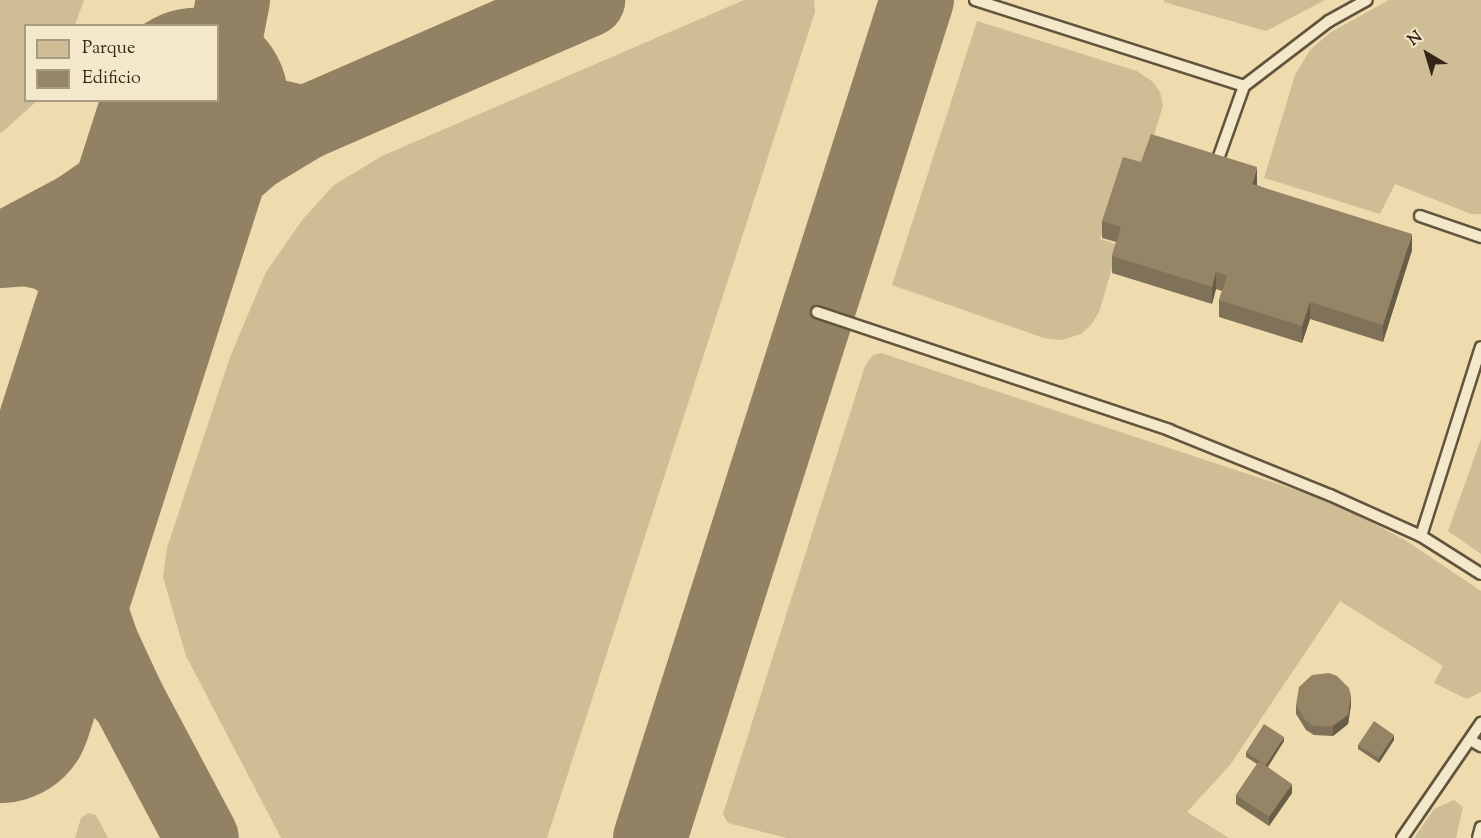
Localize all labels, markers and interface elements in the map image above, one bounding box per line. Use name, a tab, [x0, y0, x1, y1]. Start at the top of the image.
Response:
legend	[24, 24, 219, 102]
north arrow	[1397, 24, 1457, 84]
text: N	[1403, 26, 1428, 52]
text: Parque	[82, 36, 135, 62]
text: Edificio	[82, 66, 141, 92]

